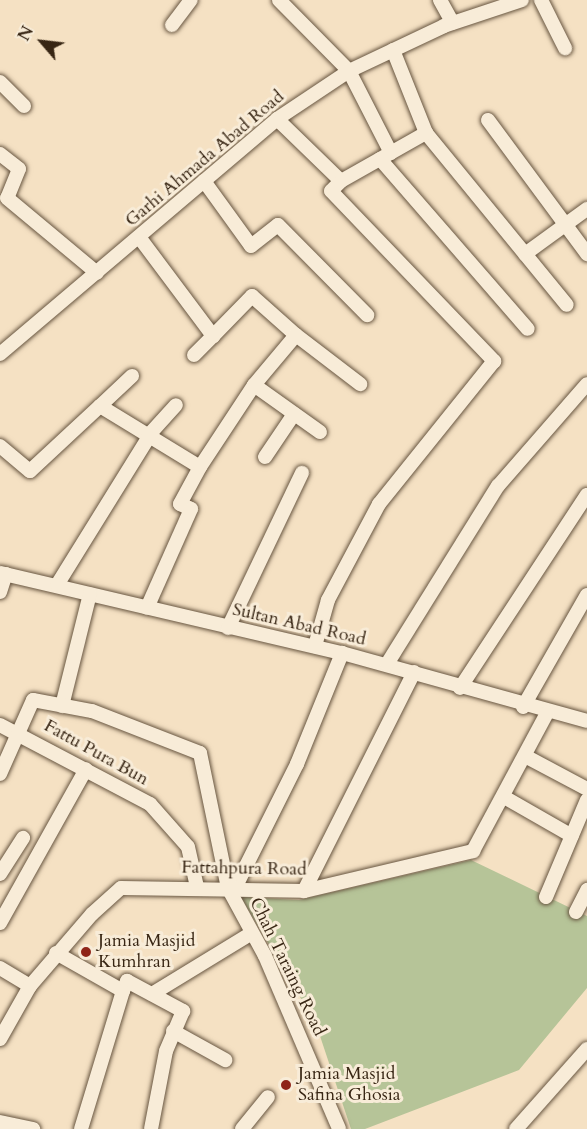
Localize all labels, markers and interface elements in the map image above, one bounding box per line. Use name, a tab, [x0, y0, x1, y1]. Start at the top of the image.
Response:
north arrow	[12, 12, 72, 72]
text: N	[13, 22, 39, 45]
street label: Garhi Ahmada Abad Road	[121, 86, 289, 232]
street label: Sultan Abad Road	[230, 599, 368, 651]
street label: Fattu Pura Bun	[40, 715, 152, 791]
street label: Fattahpura Road	[181, 857, 307, 881]
street label: Chah Taraing Road	[244, 894, 330, 1040]
place label: Jamia Masjid Kumhran	[98, 931, 195, 974]
marker: Jamia Masjid Kumhran	[79, 945, 93, 959]
place label: Jamia Masjid Safina Ghosia	[298, 1064, 400, 1106]
marker: Jamia Masjid Safina Ghosia	[279, 1078, 293, 1092]

